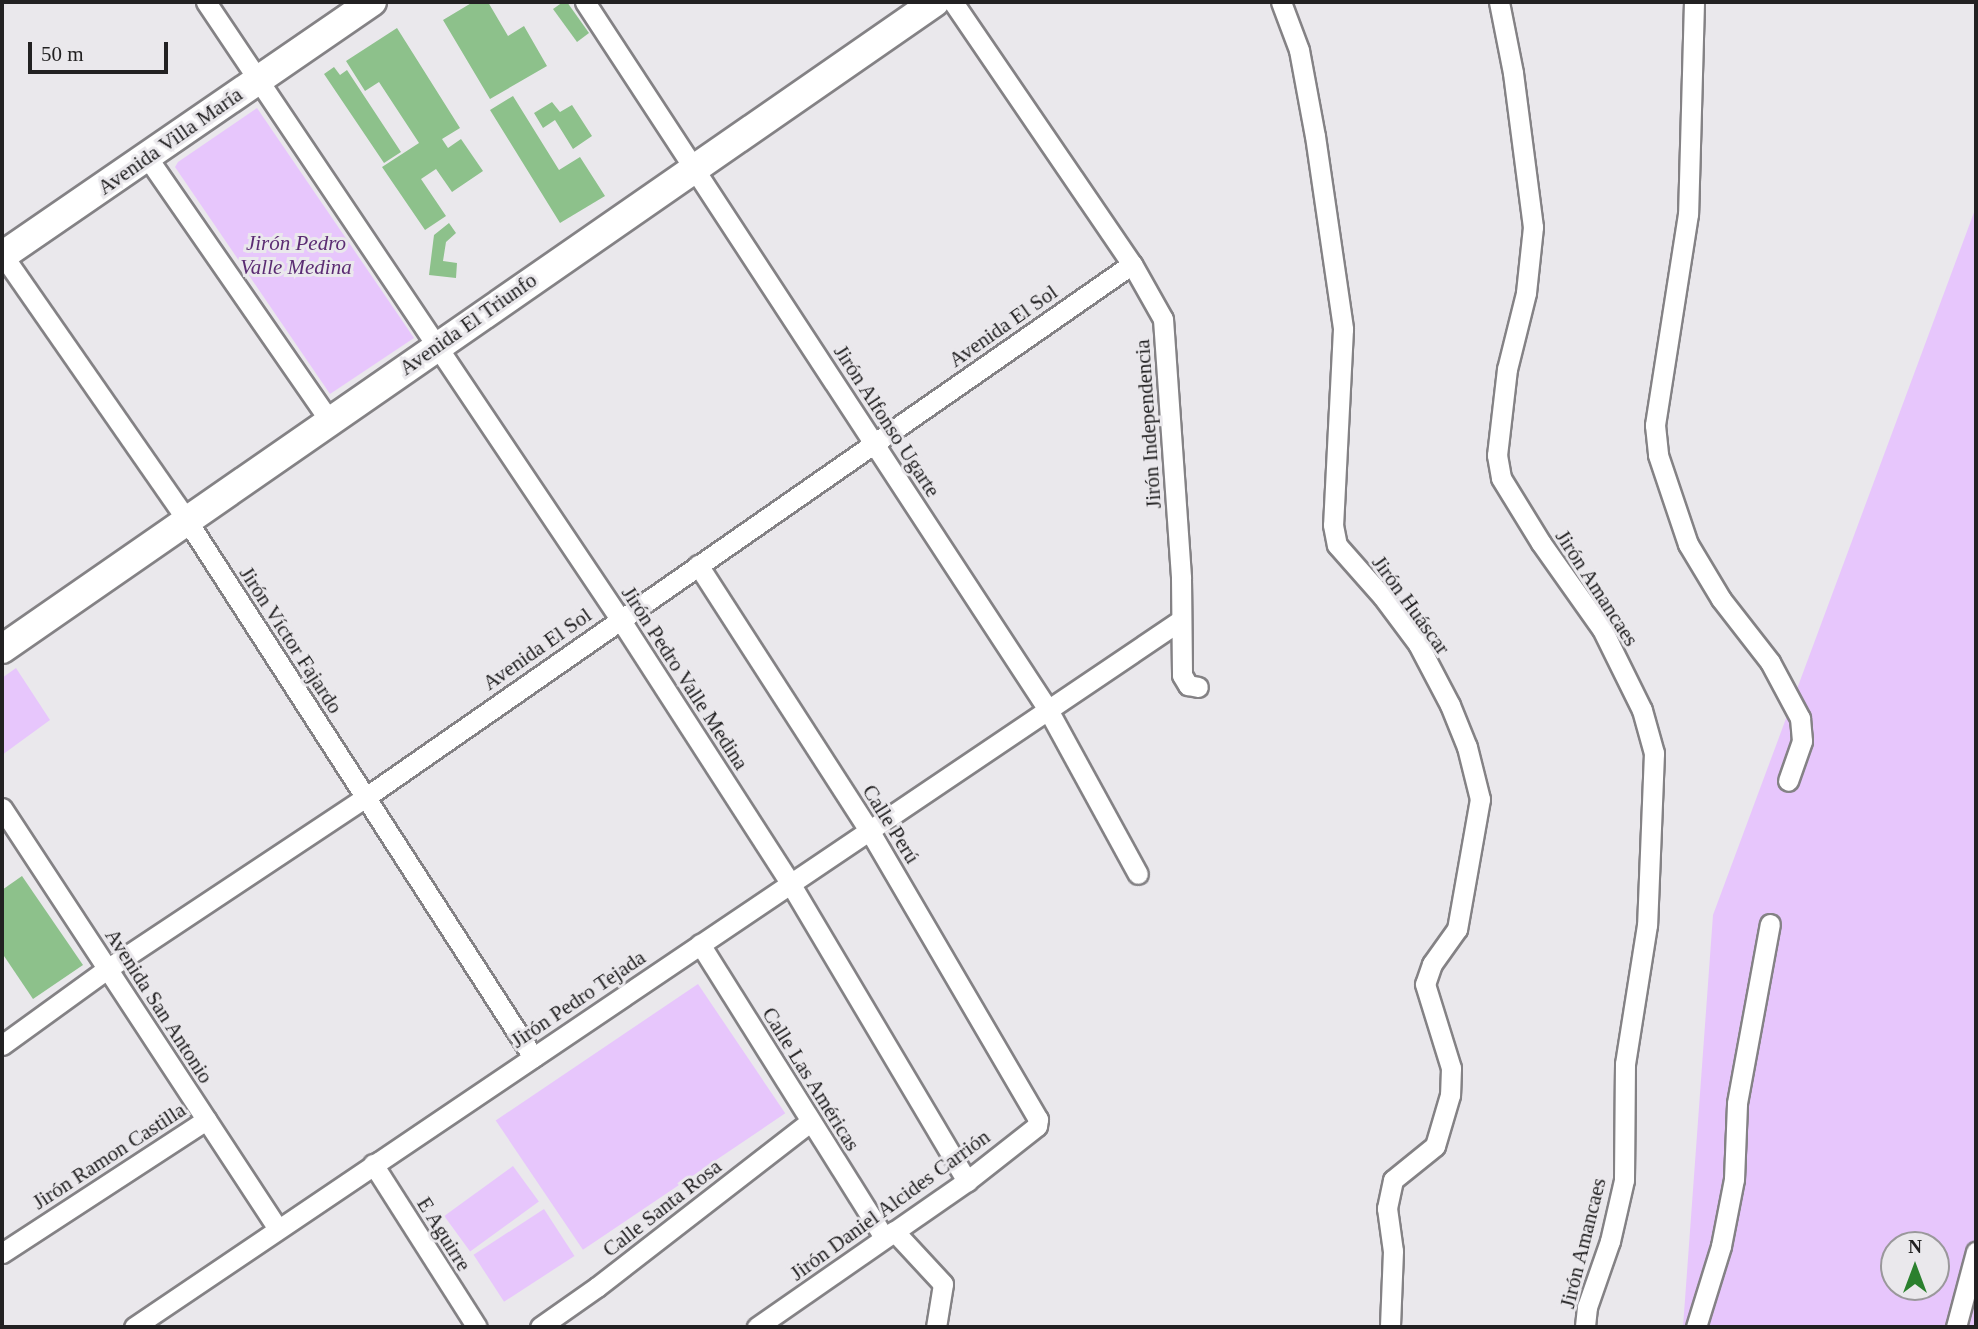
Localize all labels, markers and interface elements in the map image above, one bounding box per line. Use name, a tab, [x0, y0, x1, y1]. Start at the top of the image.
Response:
scale bar	[32, 28, 172, 72]
text: 50 m	[41, 42, 84, 66]
street label: Avenida Villa María	[93, 82, 247, 200]
park label: Jirón Pedro Valle Medina	[240, 230, 352, 280]
street label: Avenida El Triunfo	[394, 267, 542, 381]
street label: Avenida El Sol	[944, 279, 1062, 373]
street label: Jirón Independencia	[1130, 338, 1166, 510]
street label: Jirón Alfonso Ugarte	[828, 340, 946, 502]
street label: Jirón Amancaes	[1550, 525, 1644, 651]
street label: Jirón Huáscar	[1367, 551, 1455, 659]
street label: Jirón Víctor Fajardo	[234, 562, 348, 718]
street label: Jirón Pedro Valle Medina	[616, 581, 754, 775]
street label: Avenida El Sol	[478, 602, 596, 696]
street label: Calle Perú	[857, 780, 925, 868]
street label: Avenida San Antonio	[99, 923, 219, 1089]
street label: Jirón Pedro Tejada	[506, 945, 650, 1053]
street label: Calle Las Américas	[756, 1002, 866, 1156]
street label: Jirón Ramon Castilla	[28, 1097, 190, 1215]
street label: Jirón Daniel Alcides Carrión	[785, 1124, 995, 1286]
street label: Calle Santa Rosa	[598, 1154, 726, 1262]
street label: Jirón Amancaes	[1554, 1175, 1612, 1311]
street label: E Aguirre	[411, 1192, 477, 1276]
north arrow	[1880, 1231, 1950, 1301]
text: N	[1908, 1236, 1922, 1257]

